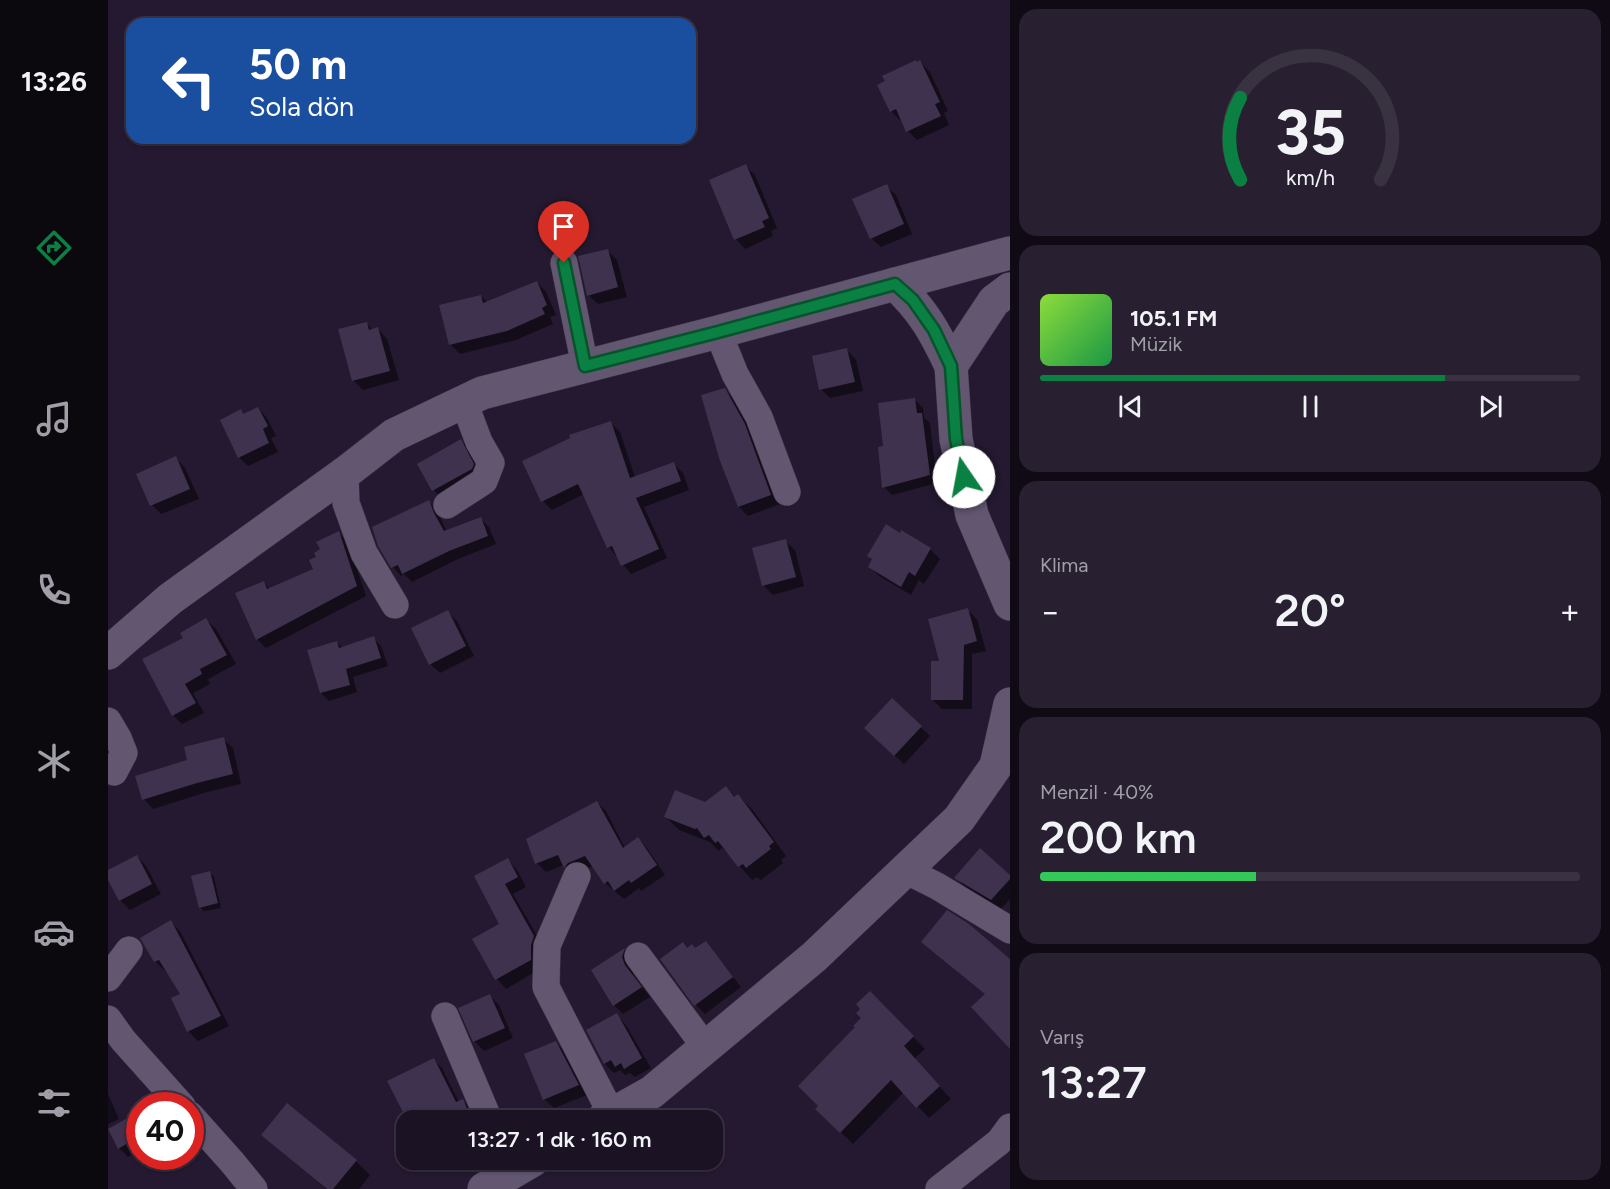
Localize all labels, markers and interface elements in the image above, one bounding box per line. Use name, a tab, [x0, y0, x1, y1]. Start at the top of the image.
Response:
text: 50 m	[249, 39, 347, 90]
icon: left	[150, 42, 228, 120]
text: 13:26	[21, 65, 87, 98]
text: Sola dön	[249, 90, 354, 123]
text: 35	[1275, 95, 1345, 170]
text: km/h	[1286, 165, 1334, 190]
pin	[538, 201, 589, 263]
icon: arrive	[547, 210, 580, 243]
icon: directions	[33, 227, 75, 269]
text: 105.1 FM	[1130, 305, 1217, 332]
text: Müzik	[1130, 332, 1182, 356]
icon: previous	[1114, 390, 1147, 423]
icon: pause	[1294, 390, 1327, 423]
icon: next	[1474, 390, 1507, 423]
icon: music	[33, 398, 75, 440]
position arrow	[932, 445, 996, 509]
text: Klima	[1040, 553, 1088, 577]
icon: phone	[33, 569, 75, 611]
text: 20°	[1274, 583, 1346, 637]
text: −	[1040, 592, 1061, 631]
text: +	[1559, 592, 1580, 631]
icon: climate	[33, 740, 75, 782]
text: Menzil · 40%	[1040, 780, 1154, 804]
text: 200 km	[1040, 810, 1197, 864]
icon: car	[33, 911, 75, 953]
text: Varış	[1040, 1025, 1084, 1049]
text: 13:27	[1040, 1055, 1147, 1109]
icon: filters	[33, 1082, 75, 1124]
speed limit sign: 40	[126, 1092, 204, 1170]
text: 13:27 · 1 dk · 160 m	[468, 1126, 651, 1153]

